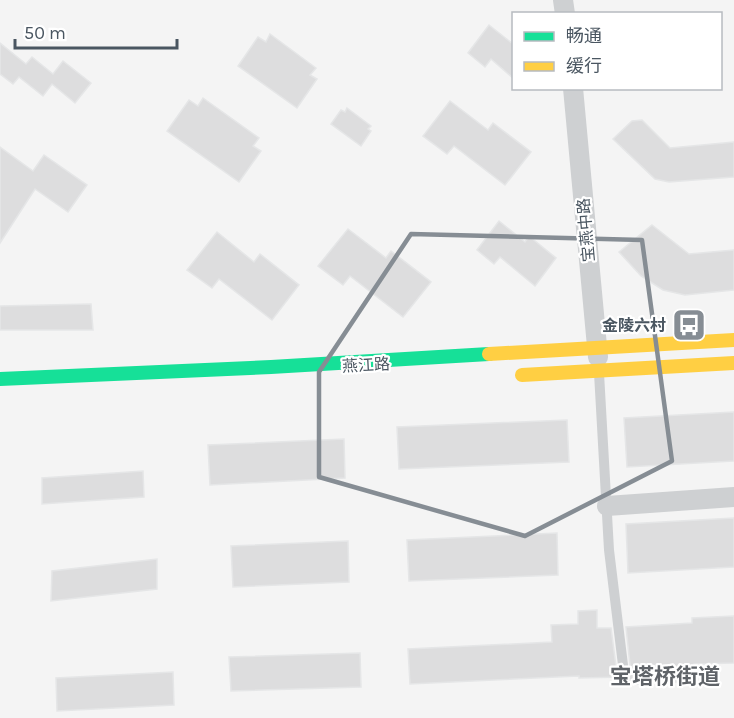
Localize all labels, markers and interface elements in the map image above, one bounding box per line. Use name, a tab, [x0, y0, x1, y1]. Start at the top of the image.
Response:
scale bar	[15, 12, 177, 50]
legend	[512, 12, 722, 90]
text: 50 m	[24, 22, 66, 44]
text: 畅通	[566, 25, 602, 47]
text: 缓行	[566, 55, 602, 77]
street label: 宝燕中路	[574, 197, 598, 263]
bus stop icon: 金陵六村	[671, 307, 707, 343]
place label: 金陵六村	[602, 316, 666, 335]
street label: 燕江路	[342, 354, 390, 376]
district label: 宝塔桥街道	[610, 664, 720, 690]

